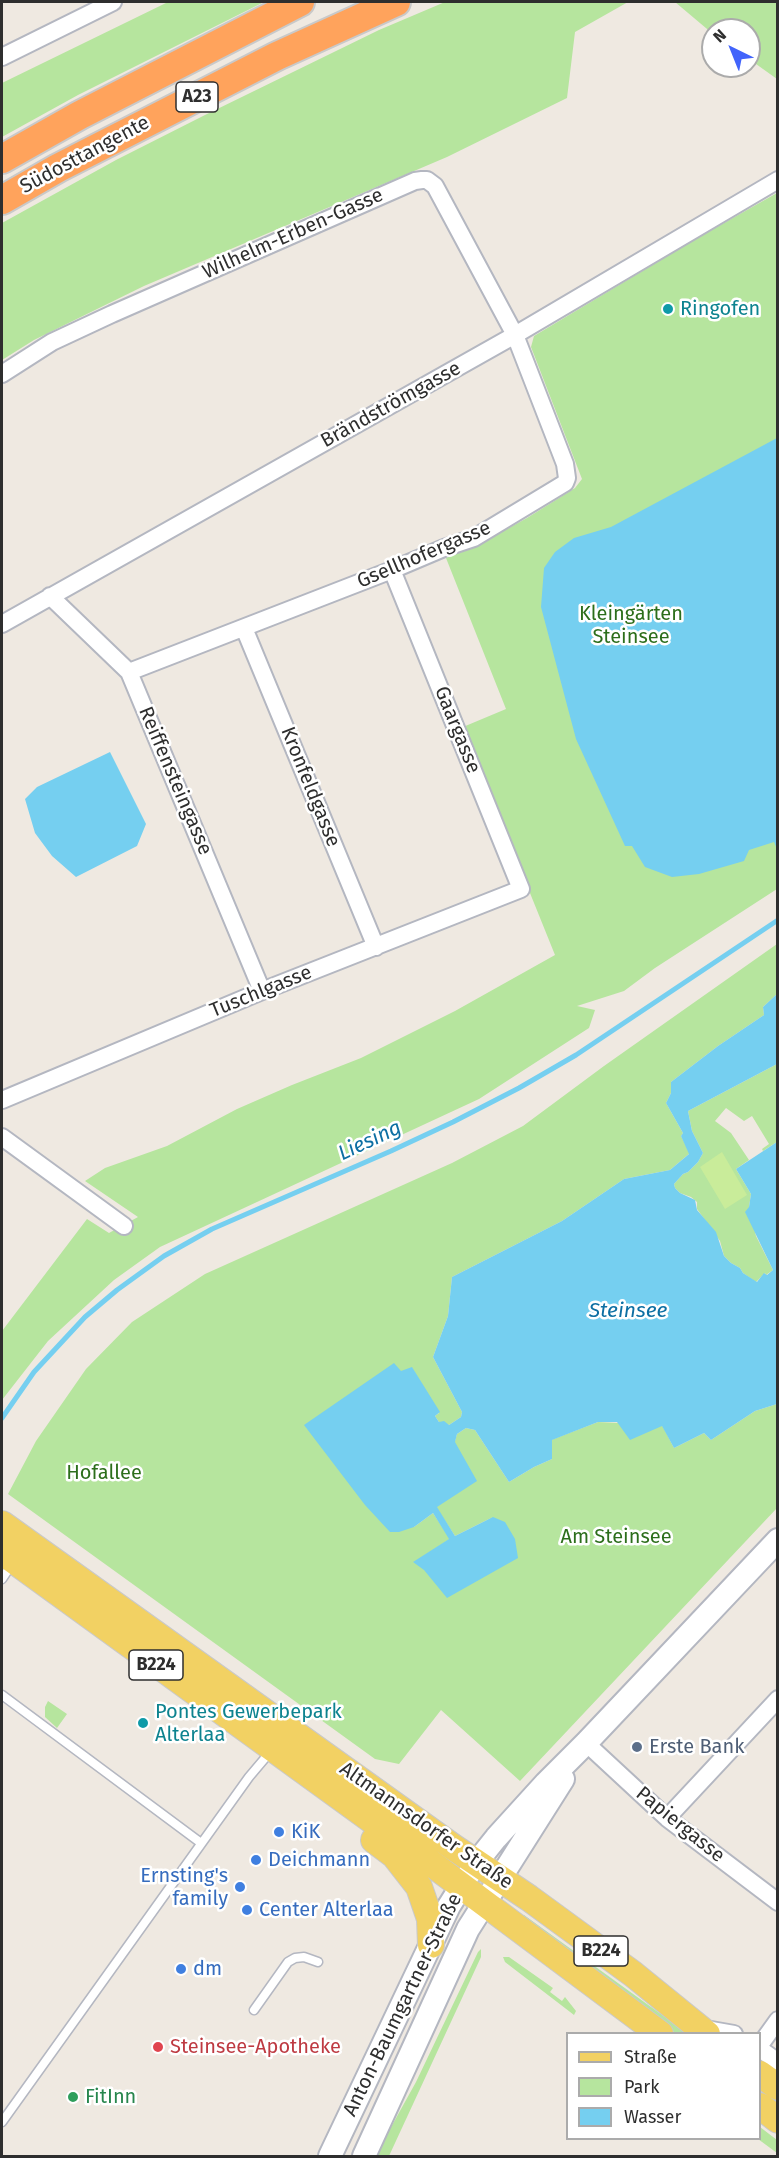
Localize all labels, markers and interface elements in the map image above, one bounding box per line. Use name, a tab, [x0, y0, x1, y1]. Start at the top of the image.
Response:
north arrow	[701, 18, 761, 78]
text: N	[709, 25, 730, 47]
road number: A23	[176, 82, 218, 112]
street label: Südosttangente	[16, 111, 154, 199]
street label: Wilhelm-Erben-Gasse	[199, 183, 387, 285]
place label: Ringofen	[680, 297, 760, 321]
marker: Ringofen	[661, 302, 675, 316]
street label: Brändströmgasse	[317, 357, 465, 453]
street label: Gsellhofergasse	[354, 516, 494, 594]
park label: Kleingärten Steinsee	[579, 602, 683, 649]
street label: Gaargasse	[429, 683, 485, 777]
street label: Reiffensteingasse	[133, 703, 217, 859]
street label: Kronfeldgasse	[275, 723, 345, 851]
street label: Tuschlgasse	[207, 961, 315, 1023]
water label: Liesing	[334, 1115, 406, 1167]
water label: Steinsee	[589, 1298, 667, 1324]
park label: Hofallee	[66, 1461, 142, 1485]
park label: Am Steinsee	[560, 1525, 672, 1549]
road number: B224	[129, 1650, 183, 1680]
place label: Pontes Gewerbepark Alterlaa	[155, 1700, 342, 1747]
marker: Pontes Gewerbepark Alterlaa	[136, 1716, 150, 1730]
place label: Erste Bank	[649, 1735, 744, 1759]
marker: Erste Bank	[630, 1740, 644, 1754]
street label: Altmannsdorfer Straße	[335, 1757, 517, 1895]
street label: Papiergasse	[631, 1782, 729, 1868]
place label: KiK	[291, 1820, 320, 1844]
marker: KiK	[272, 1825, 286, 1839]
place label: Deichmann	[268, 1848, 370, 1872]
marker: Deichmann	[249, 1853, 263, 1867]
place label: Ernsting's family	[140, 1864, 228, 1911]
marker: Ernsting's family	[233, 1880, 247, 1894]
street label: Anton-Baumgartner-Straße	[339, 1890, 467, 2120]
place label: Center Alterlaa	[259, 1898, 394, 1922]
marker: Center Alterlaa	[240, 1903, 254, 1917]
road number: B224	[574, 1936, 628, 1966]
place label: dm	[193, 1957, 222, 1981]
marker: dm	[174, 1962, 188, 1976]
legend	[566, 2032, 761, 2140]
place label: Steinsee-Apotheke	[170, 2035, 341, 2059]
marker: Steinsee-Apotheke	[151, 2040, 165, 2054]
text: Straße	[624, 2046, 677, 2068]
text: Park	[624, 2076, 659, 2098]
place label: FitInn	[85, 2085, 136, 2109]
marker: FitInn	[66, 2090, 80, 2104]
text: Wasser	[624, 2106, 681, 2128]

